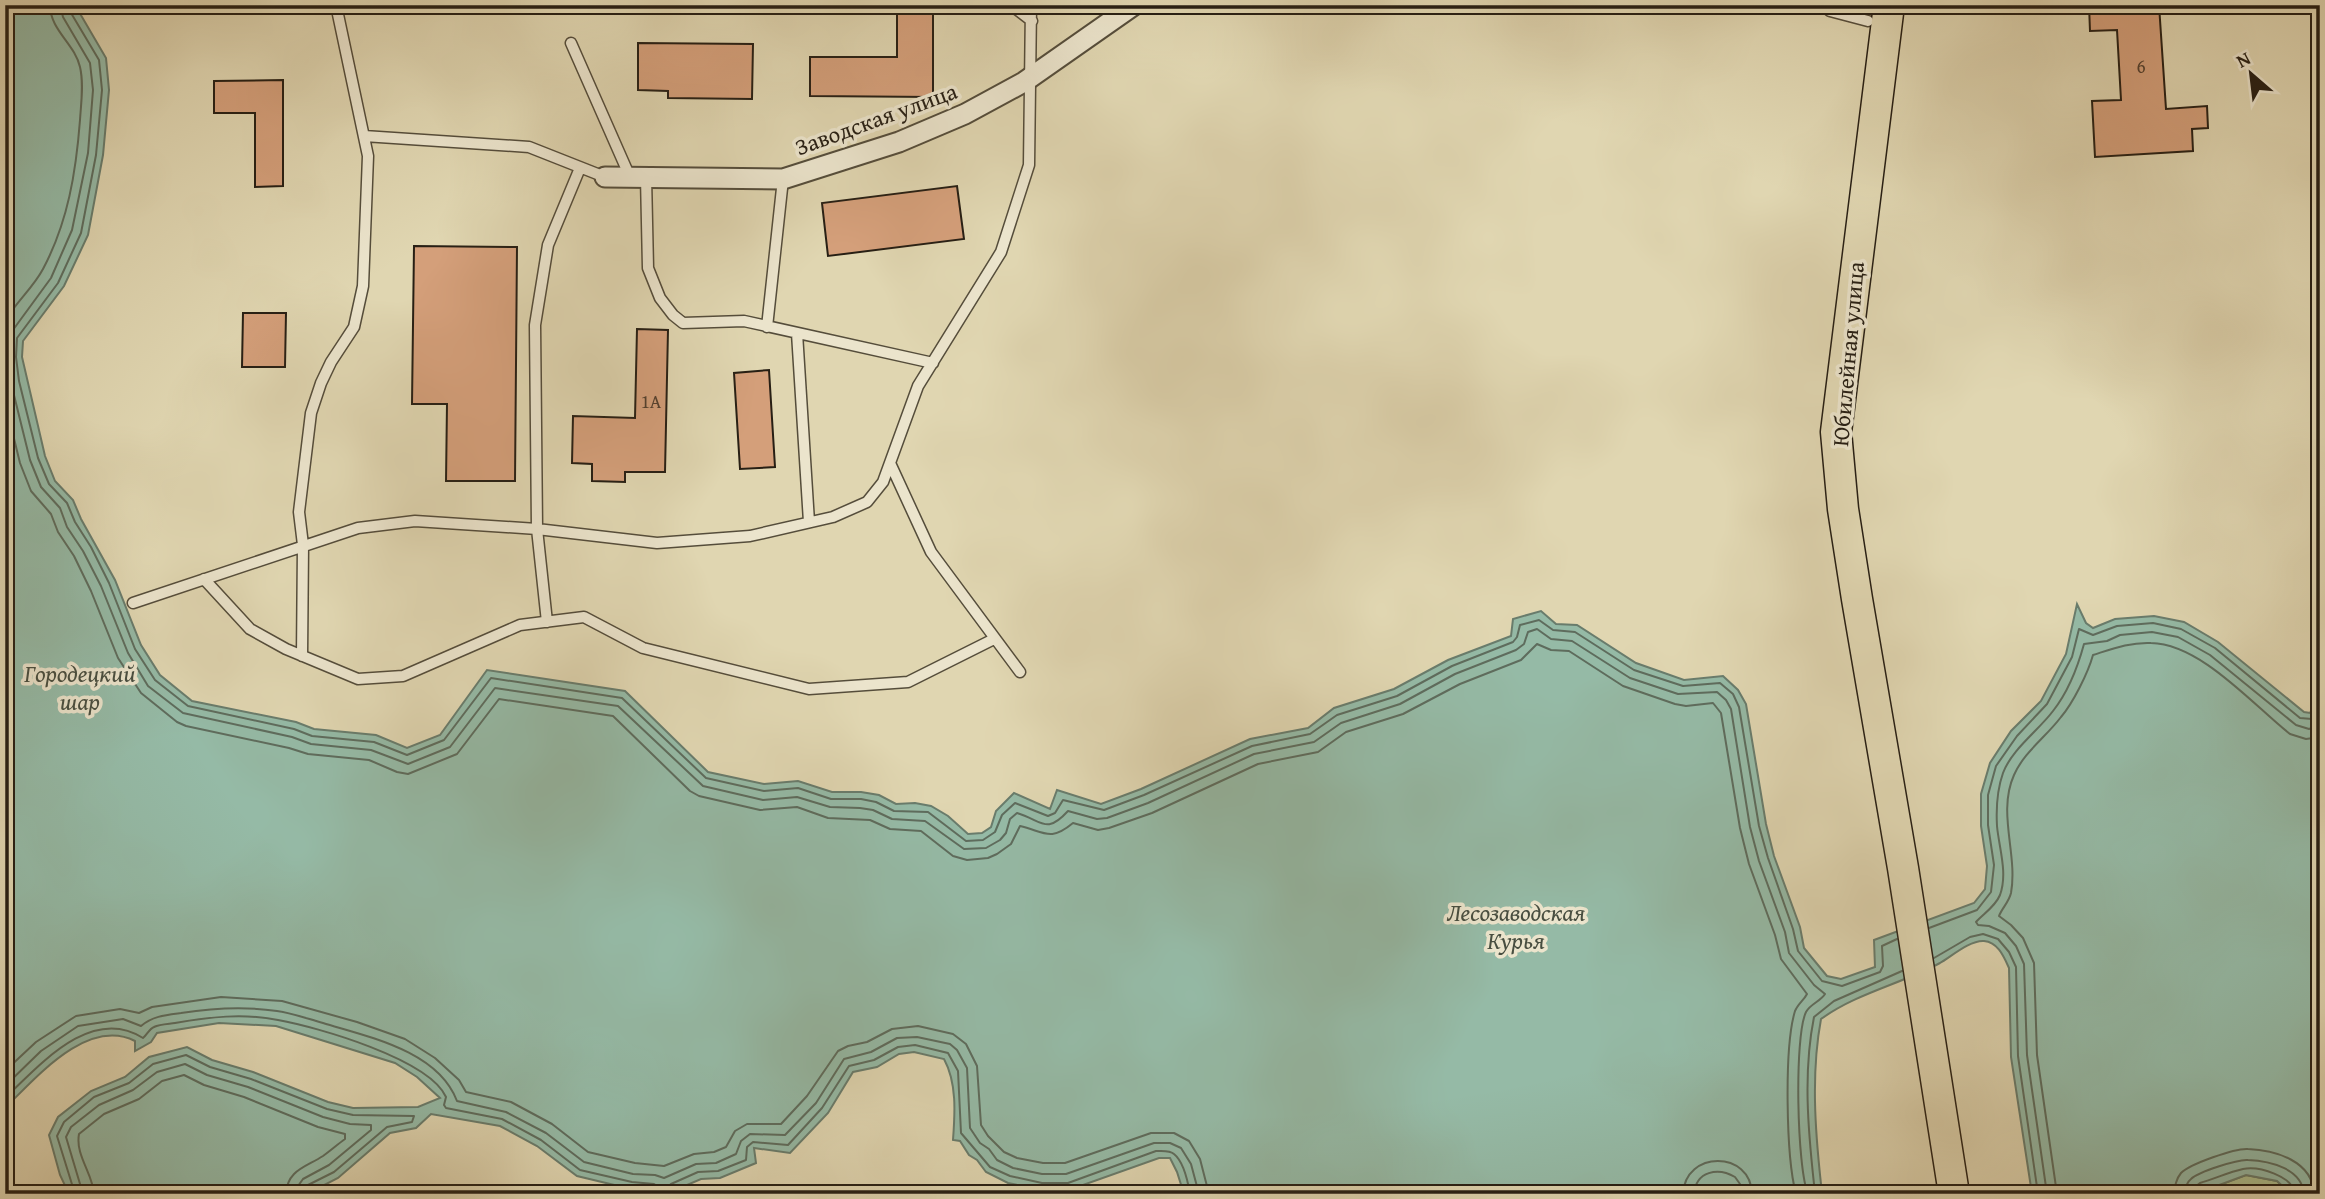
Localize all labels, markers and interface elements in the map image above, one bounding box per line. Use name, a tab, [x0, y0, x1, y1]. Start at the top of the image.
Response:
north arrow	[2216, 38, 2286, 108]
text: N	[2231, 44, 2255, 74]
house number: 6	[2136, 52, 2146, 80]
street label: Заводская улица	[790, 74, 962, 163]
street label: Юбилейная улица	[1823, 260, 1872, 448]
house number: 1А	[641, 387, 662, 415]
water label: Городецкий шар	[23, 656, 136, 719]
water label: Лесозаводская Курья	[1447, 895, 1586, 958]

